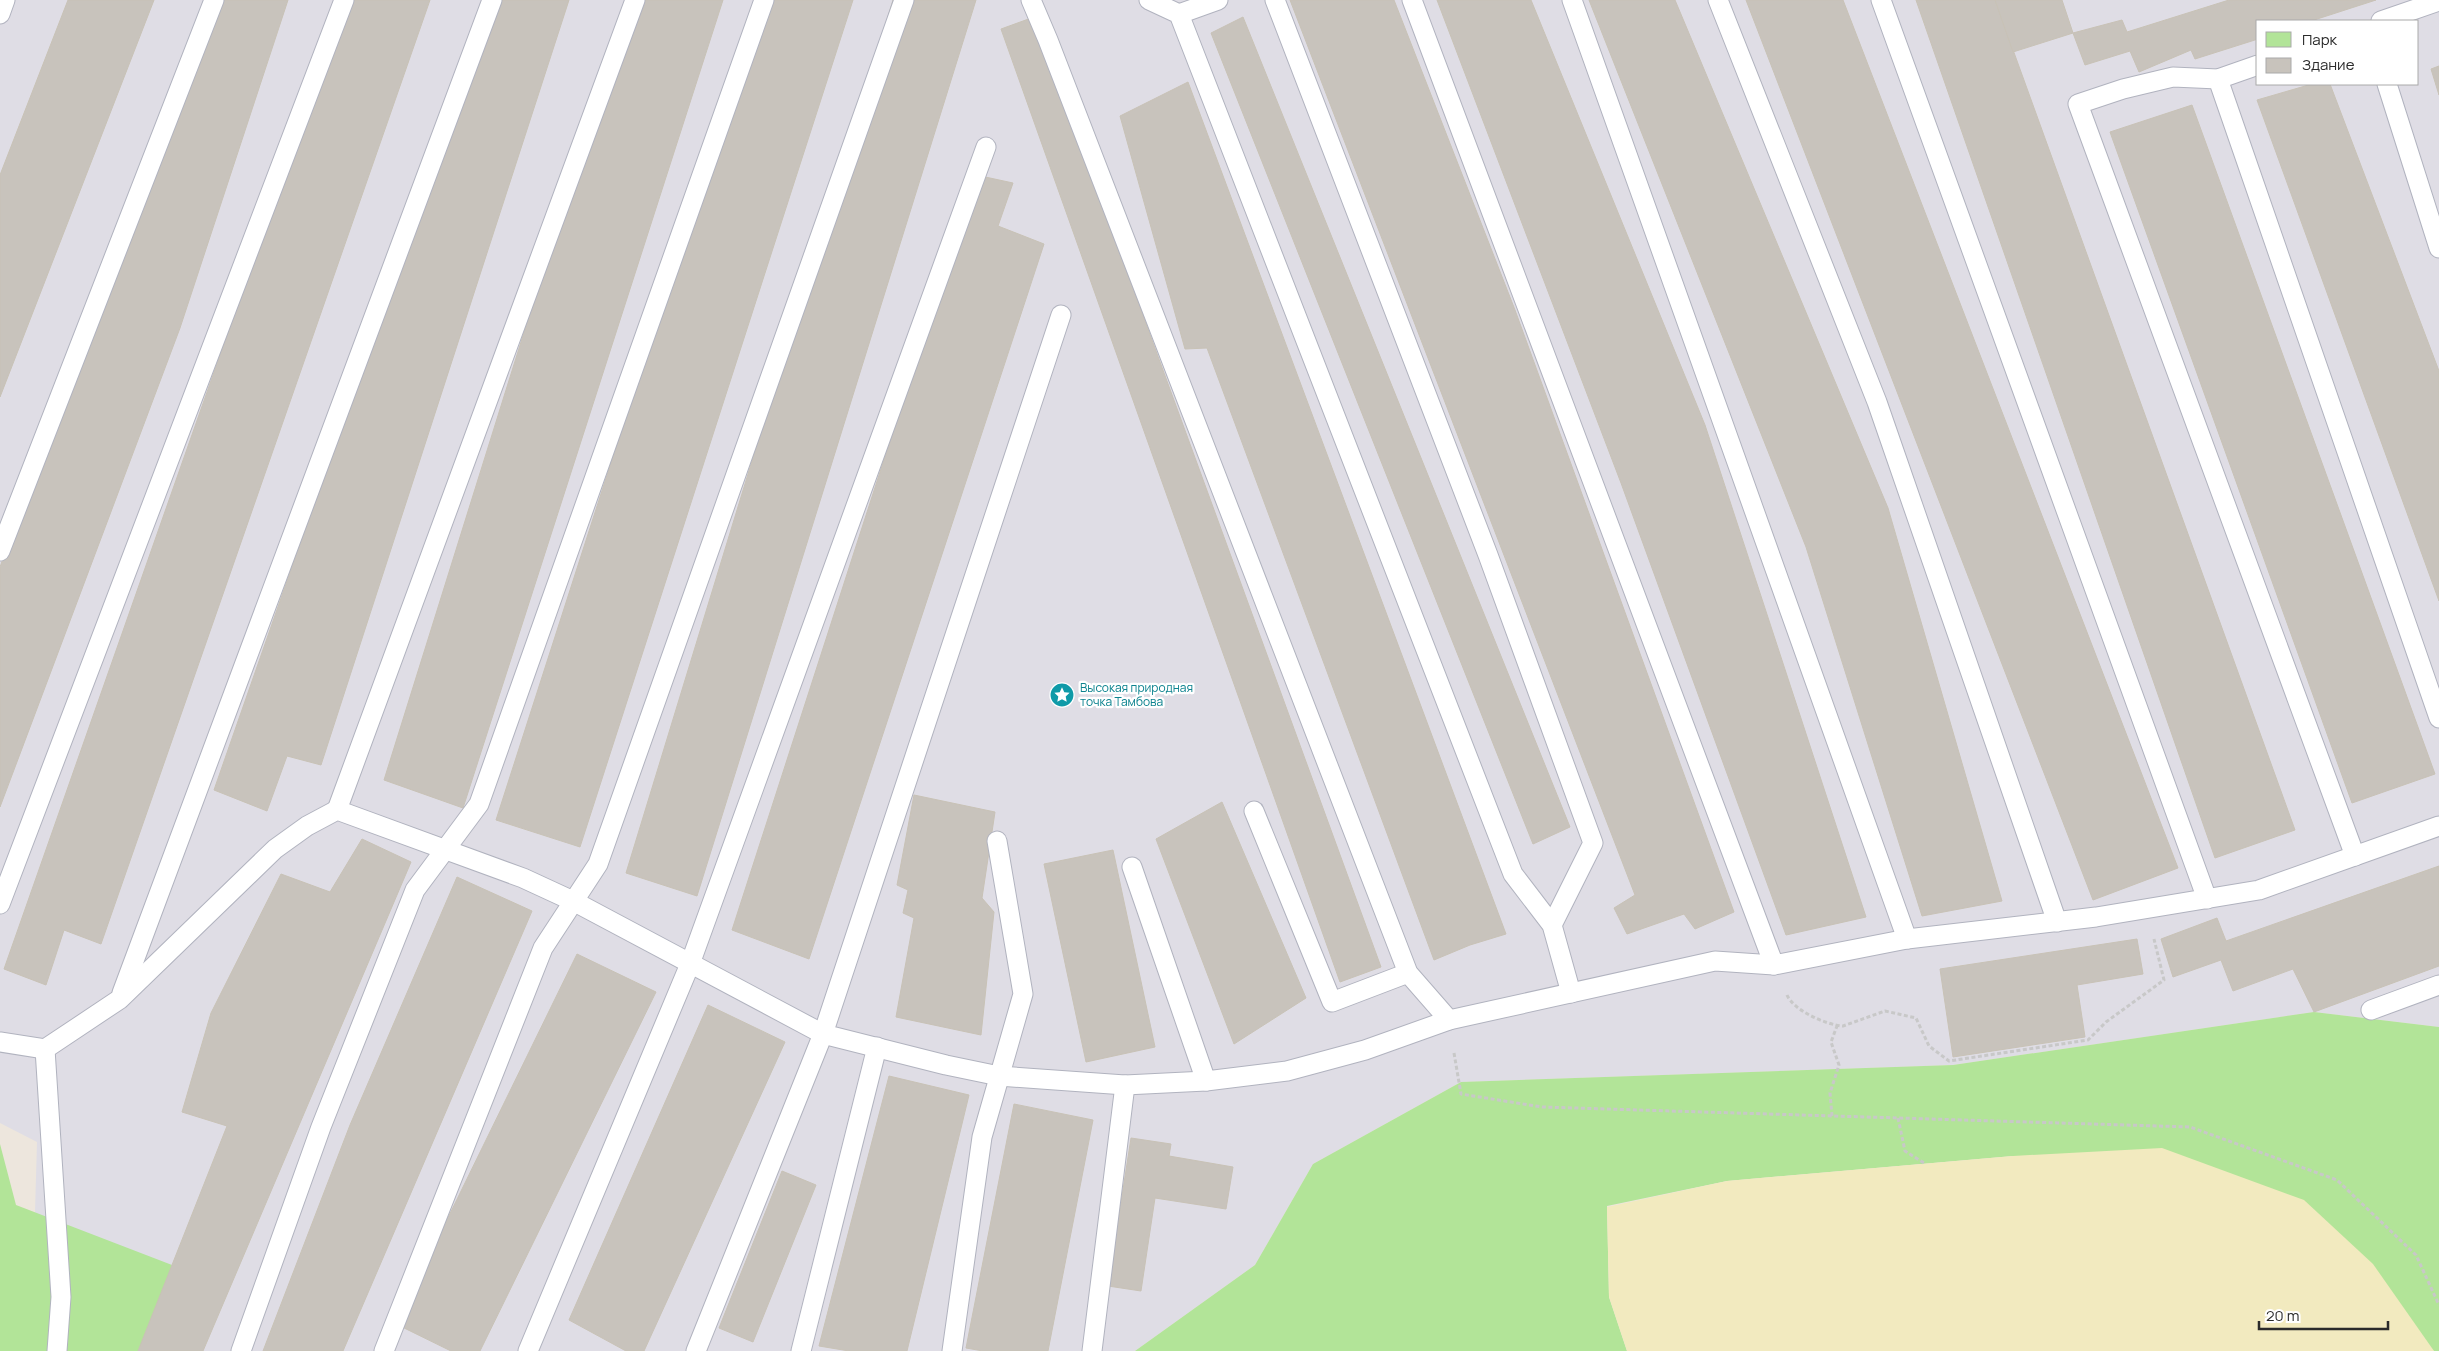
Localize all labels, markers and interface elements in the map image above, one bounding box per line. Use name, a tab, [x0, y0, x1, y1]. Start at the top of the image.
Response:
legend	[2256, 20, 2419, 85]
text: Парк	[2302, 29, 2338, 50]
text: Здание	[2302, 54, 2355, 75]
place label: Высокая природная точка Тамбова	[1080, 679, 1193, 710]
place icon: Высокая природная точка Тамбова	[1049, 682, 1075, 708]
scale bar	[2259, 1298, 2388, 1330]
text: 20 m	[2266, 1305, 2299, 1326]

